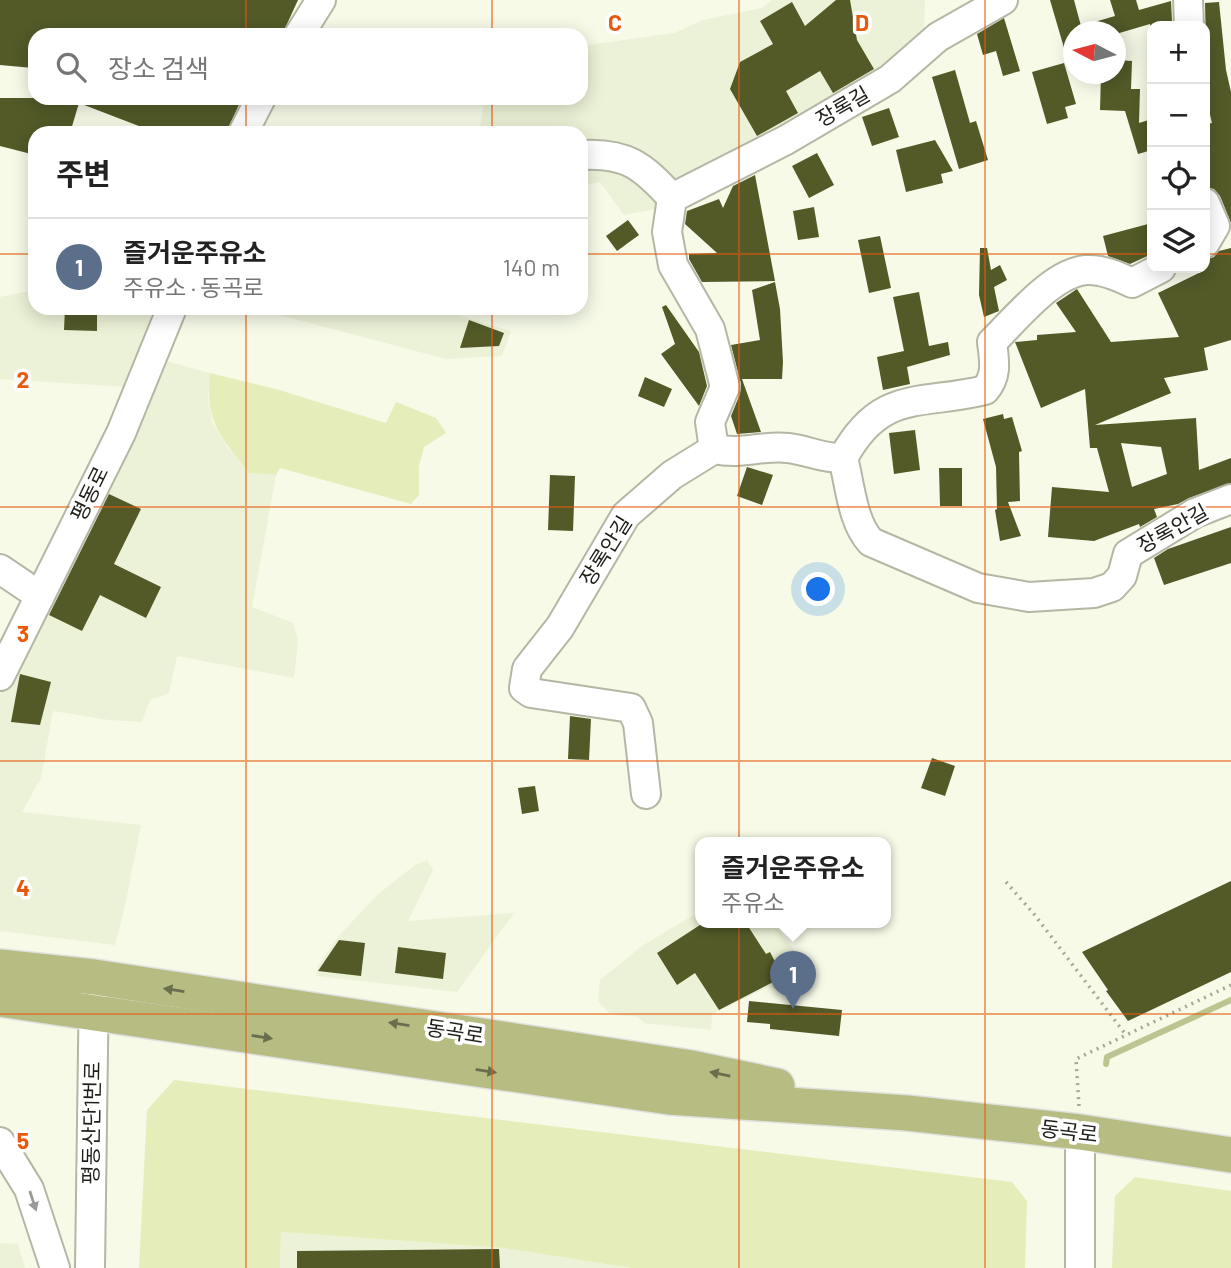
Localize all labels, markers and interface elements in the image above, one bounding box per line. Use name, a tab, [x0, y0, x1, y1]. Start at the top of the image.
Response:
text: C	[608, 8, 622, 36]
text: D	[855, 8, 869, 36]
north arrow	[1063, 21, 1126, 84]
map controls	[1147, 21, 1210, 273]
button: +	[1147, 21, 1210, 84]
search box	[28, 28, 588, 105]
icon: search	[52, 48, 90, 86]
text: 장소 검색	[108, 52, 209, 83]
street label: 장록길	[811, 80, 874, 131]
button: −	[1147, 84, 1210, 147]
button: locate	[1147, 147, 1210, 210]
text: 주변	[56, 155, 111, 191]
button: layers	[1147, 210, 1210, 273]
text: 즐거운주유소	[123, 236, 267, 267]
text: 1	[75, 253, 83, 281]
text: 140 m	[503, 253, 560, 281]
text: 주유소 · 동곡로	[123, 273, 264, 301]
text: 2	[17, 365, 29, 393]
street label: 평동로	[65, 462, 113, 525]
street label: 장록안길	[1132, 498, 1212, 557]
street label: 장록안길	[574, 511, 636, 590]
your location	[801, 572, 835, 606]
text: 3	[17, 619, 29, 647]
popup	[695, 837, 891, 928]
text: 즐거운주유소	[721, 851, 865, 882]
text: 4	[16, 873, 30, 901]
text: 주유소	[721, 888, 785, 916]
pin: 1	[770, 951, 816, 1009]
one-way arrow	[163, 984, 185, 995]
street label: 동곡로	[425, 1014, 486, 1047]
one-way arrow	[388, 1018, 410, 1029]
one-way arrow	[251, 1031, 273, 1042]
street label: 평동산단1번로	[77, 1061, 104, 1185]
one-way arrow	[476, 1066, 498, 1077]
one-way arrow	[709, 1069, 731, 1080]
street label: 동곡로	[1039, 1115, 1099, 1146]
text: 5	[17, 1126, 29, 1154]
one-way arrow	[28, 1191, 39, 1212]

